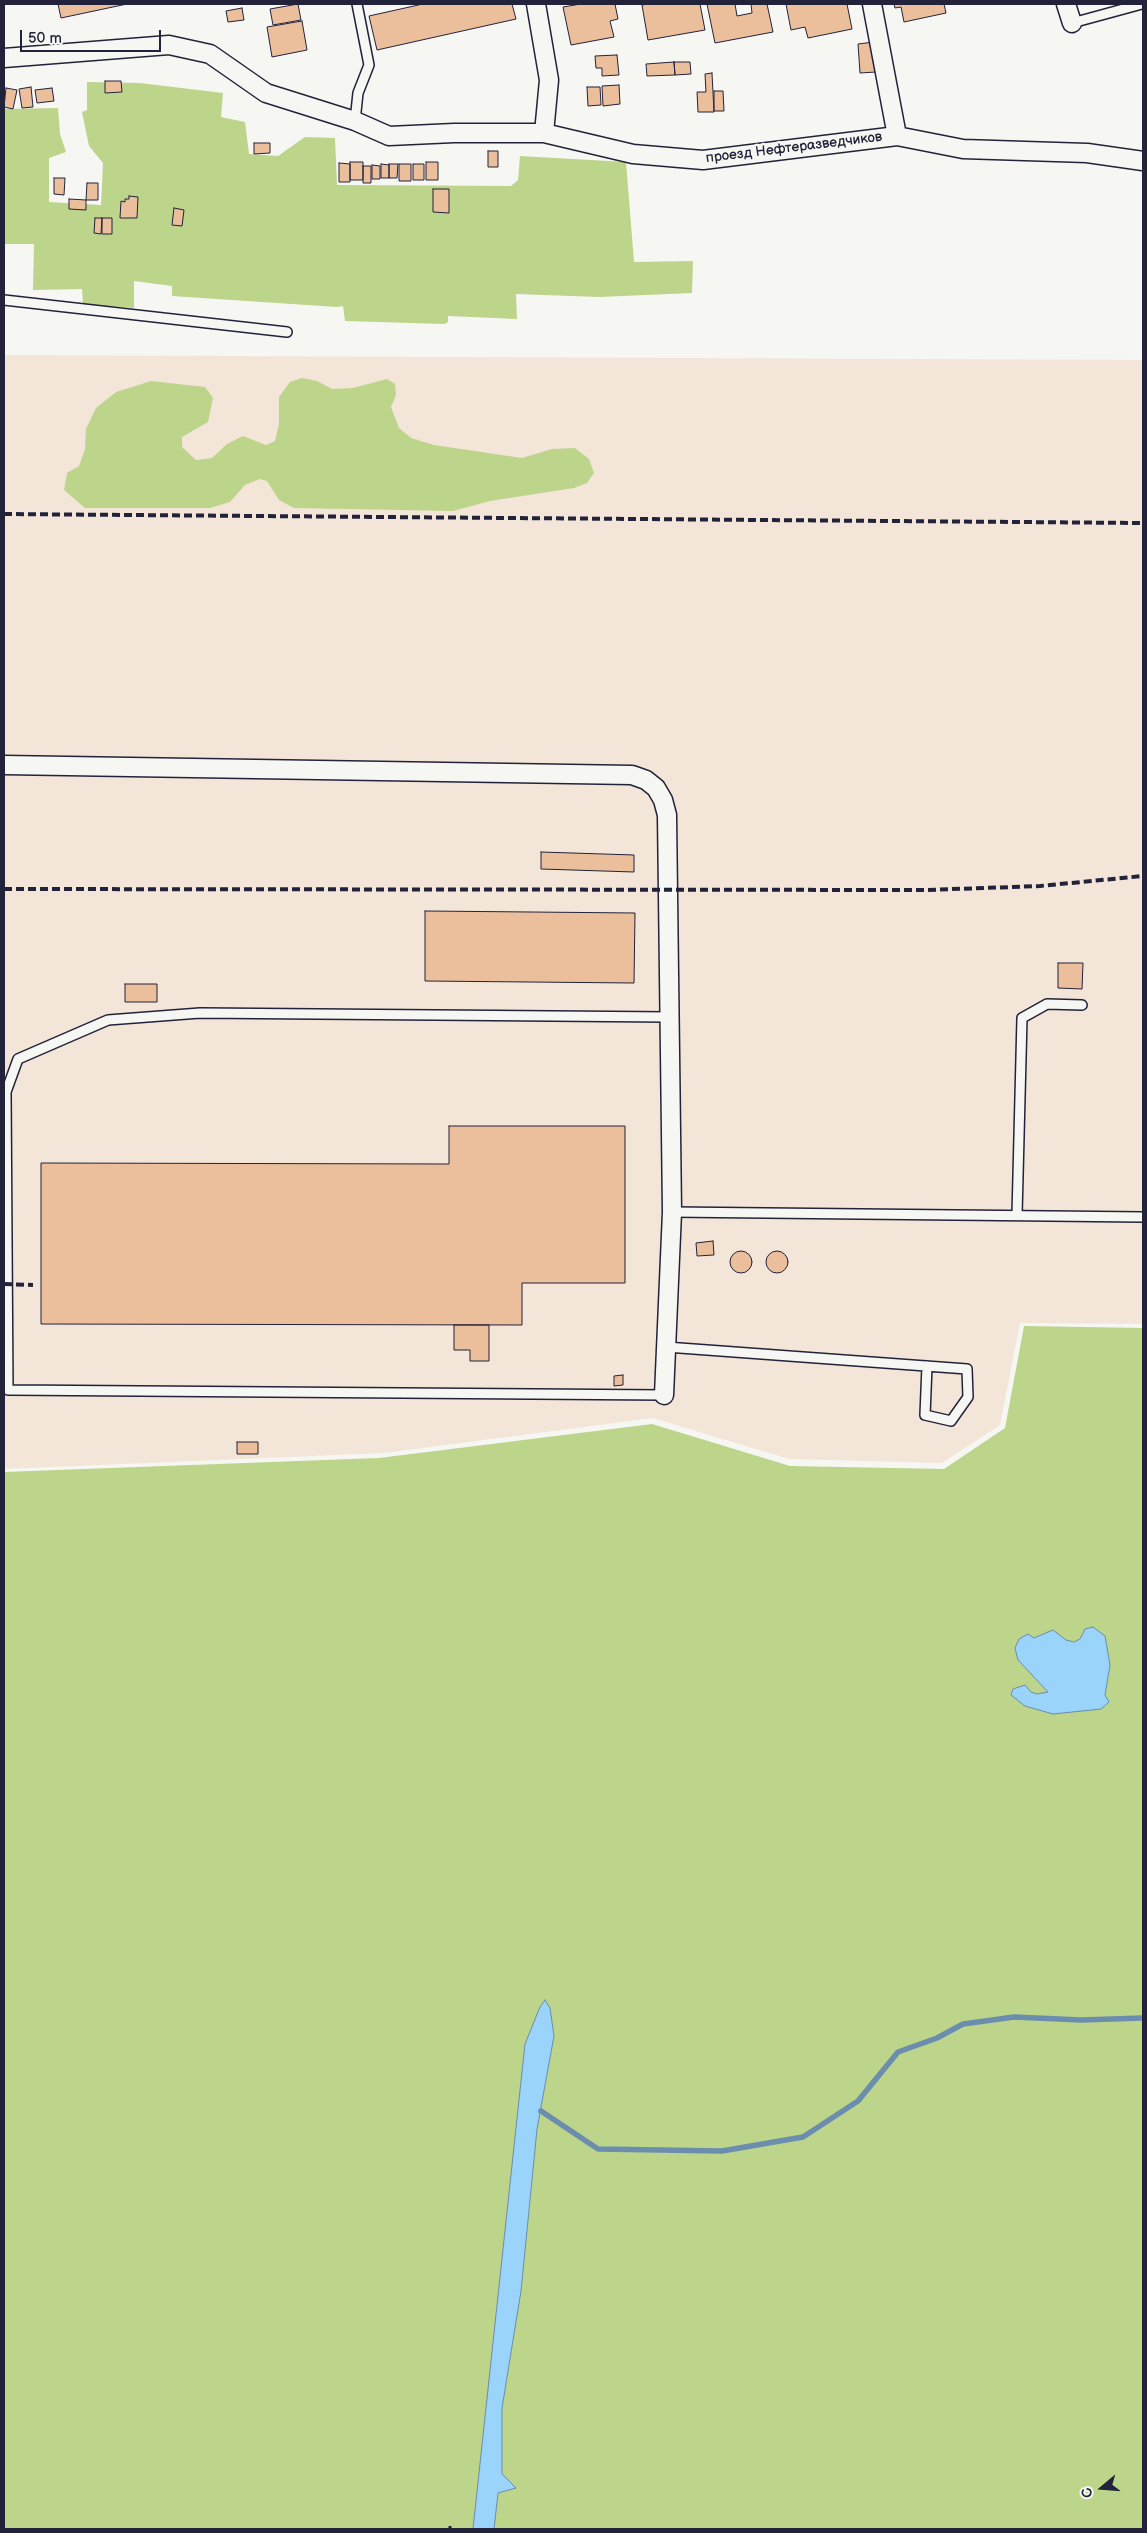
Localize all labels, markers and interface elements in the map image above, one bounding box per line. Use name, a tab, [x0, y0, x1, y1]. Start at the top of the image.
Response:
scale bar	[22, 20, 164, 52]
text: 50 m	[28, 29, 62, 48]
street label: проезд Нефтеразведчиков	[705, 129, 883, 167]
north arrow	[1077, 2463, 1127, 2513]
text: С	[1078, 2486, 1097, 2500]

